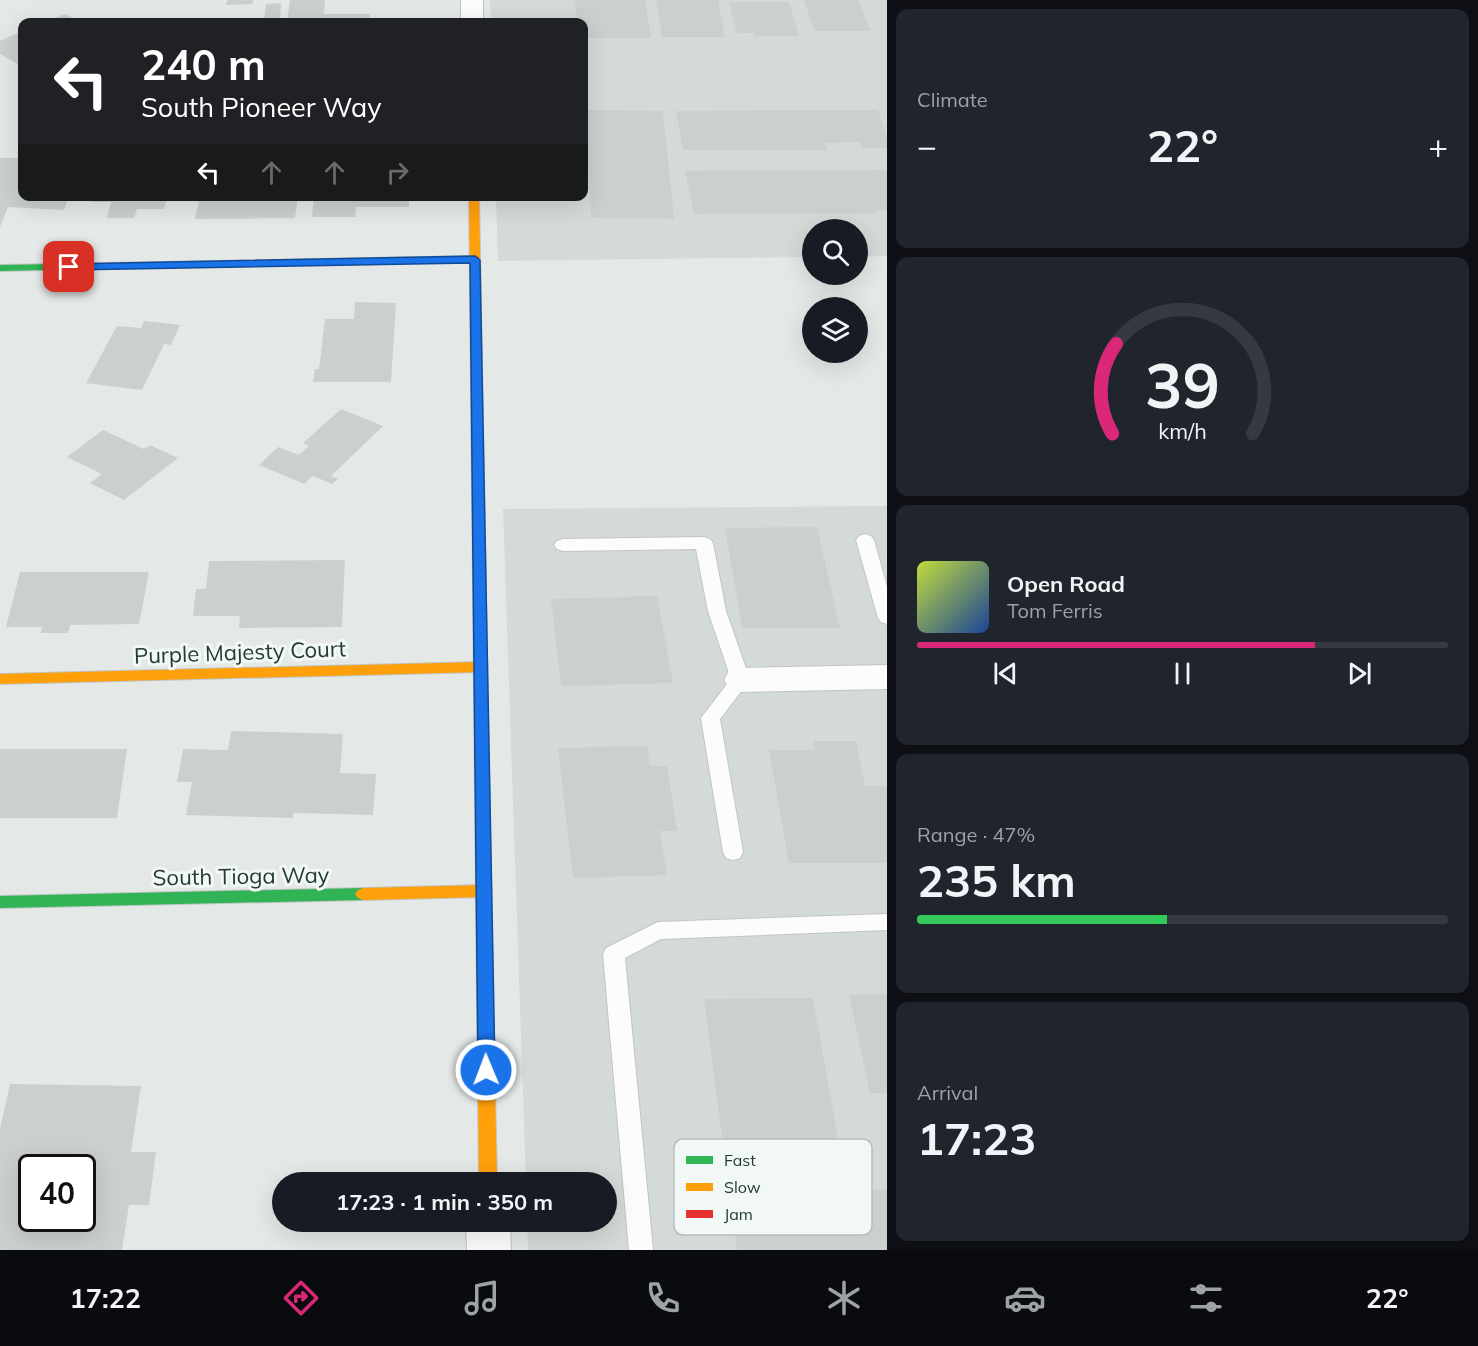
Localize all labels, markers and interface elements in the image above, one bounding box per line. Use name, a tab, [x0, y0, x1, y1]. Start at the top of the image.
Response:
text: 240 m	[141, 38, 266, 91]
icon: left	[42, 42, 120, 120]
text: Climate	[917, 87, 988, 112]
text: South Pioneer Way	[141, 90, 381, 124]
text: 22°	[1147, 117, 1218, 173]
text: −	[917, 125, 937, 166]
text: +	[1428, 125, 1448, 166]
icon: left	[192, 156, 225, 189]
icon: ahead	[255, 156, 288, 189]
icon: ahead	[318, 156, 351, 189]
icon: right	[381, 156, 414, 189]
map controls	[802, 219, 868, 363]
button: search	[802, 219, 868, 285]
pin	[43, 241, 94, 292]
icon: arrive	[52, 250, 85, 283]
button: layers	[802, 297, 868, 363]
text: 39	[1145, 345, 1220, 424]
text: km/h	[1158, 417, 1207, 444]
text: Open Road	[1007, 570, 1125, 598]
text: Tom Ferris	[1007, 598, 1103, 623]
street label: Purple Majesty Court	[133, 634, 347, 670]
icon: previous	[989, 657, 1022, 690]
icon: pause	[1166, 657, 1199, 690]
icon: next	[1343, 657, 1376, 690]
text: Range · 47%	[917, 822, 1035, 847]
text: 235 km	[917, 852, 1076, 908]
street label: South Tioga Way	[152, 860, 330, 892]
position arrow	[454, 1038, 518, 1102]
text: Arrival	[917, 1080, 978, 1105]
text: 17:23	[917, 1110, 1036, 1166]
legend	[674, 1139, 872, 1235]
text: Fast	[724, 1150, 756, 1170]
speed limit sign: 40	[18, 1154, 96, 1232]
text: Slow	[724, 1177, 761, 1197]
text: 17:23 · 1 min · 350 m	[336, 1188, 553, 1216]
text: Jam	[724, 1204, 753, 1224]
icon: directions	[280, 1277, 322, 1319]
icon: music	[461, 1277, 503, 1319]
icon: phone	[642, 1277, 684, 1319]
icon: climate	[823, 1277, 865, 1319]
icon: car	[1004, 1277, 1046, 1319]
icon: filters	[1185, 1277, 1227, 1319]
text: 17:22	[69, 1281, 141, 1315]
text: 22°	[1366, 1281, 1408, 1315]

